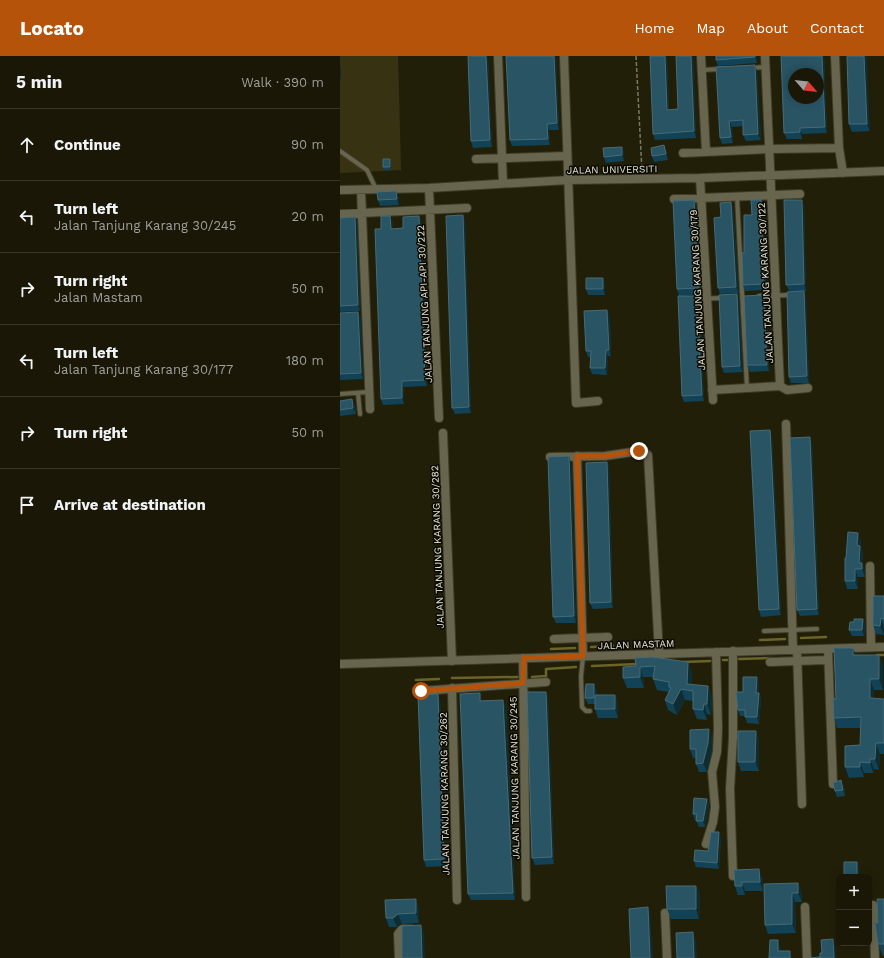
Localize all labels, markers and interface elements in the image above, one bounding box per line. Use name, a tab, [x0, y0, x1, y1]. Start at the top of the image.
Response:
text: Locato	[20, 17, 84, 40]
text: Home	[634, 20, 674, 36]
text: Map	[696, 20, 725, 36]
text: About	[747, 20, 788, 36]
text: Contact	[810, 20, 864, 36]
north arrow	[788, 68, 824, 104]
text: 5 min	[16, 72, 62, 92]
text: Walk · 390 m	[241, 75, 324, 90]
icon: ahead	[16, 134, 38, 156]
text: Continue	[54, 136, 121, 154]
text: 90 m	[291, 137, 324, 152]
street label: JALAN UNIVERSITI	[567, 163, 657, 176]
text: Turn left	[54, 200, 118, 218]
street label: JALAN TANJUNG KARANG 30/122	[756, 202, 775, 364]
icon: left	[16, 206, 38, 228]
text: 20 m	[292, 209, 324, 224]
street label: JALAN TANJUNG KARANG 30/179	[688, 209, 707, 371]
text: Jalan Tanjung Karang 30/245	[54, 218, 236, 233]
street label: JALAN TANJUNG API-API 30/222	[415, 225, 434, 383]
text: Turn right	[54, 272, 127, 290]
icon: right	[16, 278, 38, 300]
text: 50 m	[292, 281, 324, 296]
text: Jalan Mastam	[54, 290, 143, 305]
text: Turn left	[54, 344, 118, 362]
icon: left	[16, 350, 38, 372]
text: 180 m	[286, 353, 324, 368]
text: Jalan Tanjung Karang 30/177	[54, 362, 233, 377]
icon: right	[16, 422, 38, 444]
text: Turn right	[54, 424, 127, 442]
text: 50 m	[292, 425, 324, 440]
route end	[630, 442, 648, 460]
street label: JALAN TANJUNG KARANG 30/282	[429, 465, 446, 629]
icon: arrive	[16, 494, 38, 516]
text: Arrive at destination	[54, 496, 206, 514]
street label: JALAN MASTAM	[597, 638, 675, 651]
route start	[412, 682, 430, 700]
street label: JALAN TANJUNG KARANG 30/245	[508, 696, 521, 860]
street label: JALAN TANJUNG KARANG 30/262	[438, 712, 451, 876]
map controls	[836, 874, 872, 946]
button: +	[836, 874, 872, 910]
button: −	[836, 910, 872, 946]

